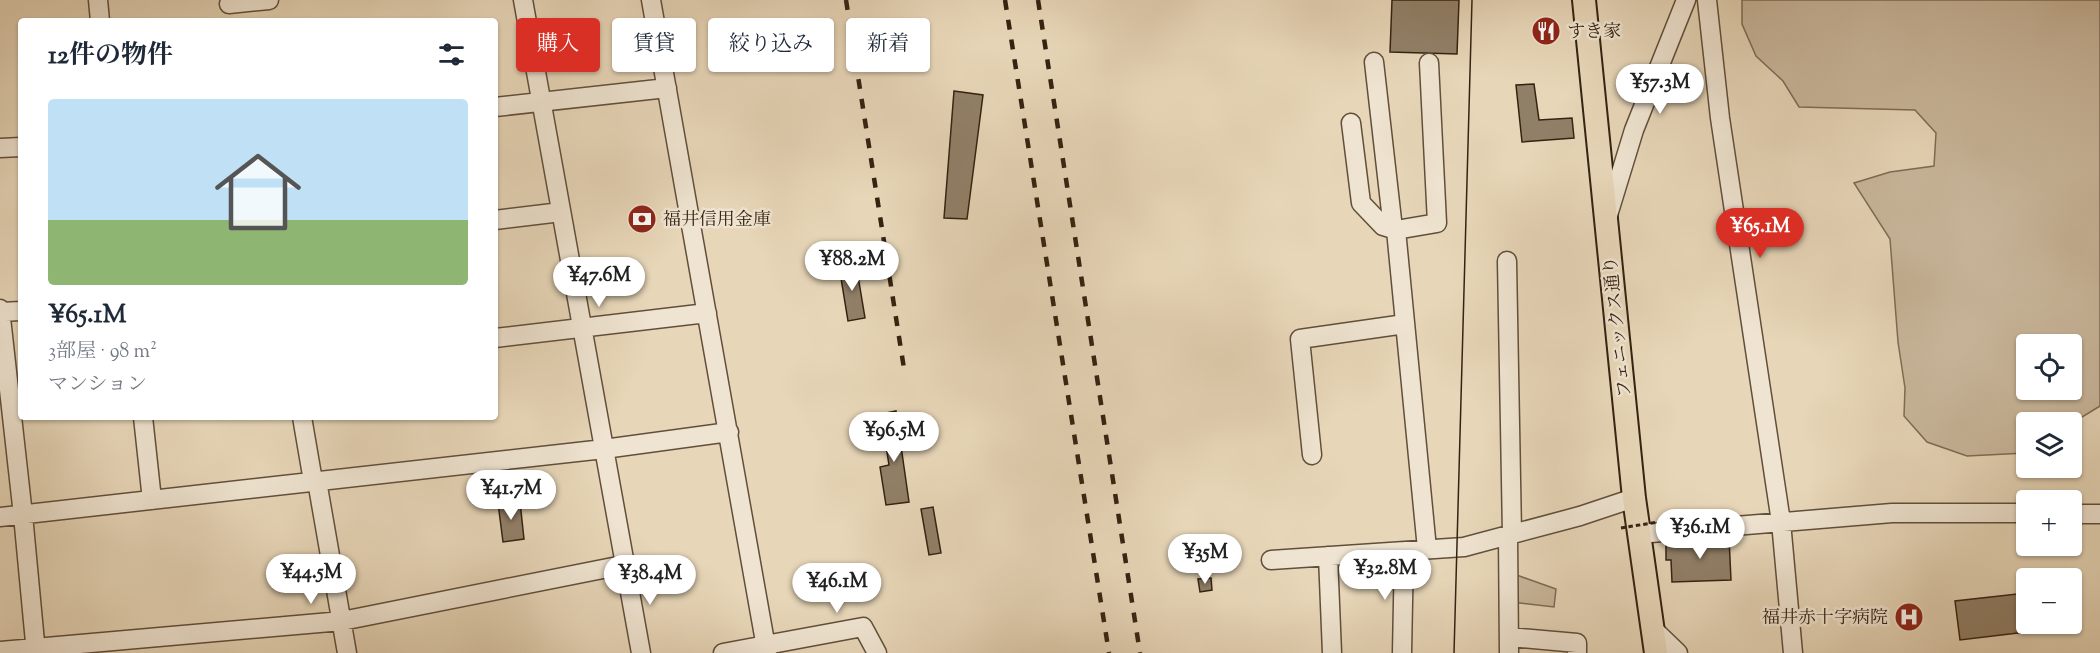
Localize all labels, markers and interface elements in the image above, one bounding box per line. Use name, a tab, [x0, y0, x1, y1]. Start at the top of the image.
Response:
restaurant icon: すき家	[1530, 15, 1562, 47]
chip: 購入	[516, 18, 600, 72]
chip: 賃貸	[612, 18, 696, 72]
chip: 絞り込み	[708, 18, 834, 72]
chip: 新着	[846, 18, 930, 72]
place label: すき家	[1567, 20, 1621, 46]
text: 12件の物件	[48, 38, 173, 75]
icon: filters	[435, 38, 468, 71]
pin: ¥57.3M	[1611, 64, 1709, 115]
text: ¥57.3M	[1630, 69, 1690, 98]
icon: home	[204, 138, 312, 246]
bank icon: 福井信用金庫	[626, 203, 658, 235]
place label: 福井信用金庫	[663, 208, 771, 234]
pin: ¥65.1M	[1711, 208, 1809, 259]
text: ¥65.1M	[1730, 213, 1790, 242]
pin: ¥88.2M	[803, 241, 901, 292]
text: ¥88.2M	[819, 246, 885, 275]
street label: フェニックス通り	[1599, 255, 1639, 399]
pin: ¥47.6M	[550, 257, 648, 308]
text: ¥47.6M	[567, 262, 631, 291]
text: ¥65.1M	[48, 297, 126, 334]
map controls	[2016, 334, 2082, 634]
button: locate	[2016, 334, 2082, 400]
text: 3部屋 · 98 m²	[48, 338, 157, 367]
text: マンション	[48, 371, 147, 400]
pin: ¥96.5M	[845, 412, 943, 463]
button: layers	[2016, 412, 2082, 478]
text: ¥96.5M	[863, 417, 925, 446]
pin: ¥41.7M	[462, 470, 560, 521]
text: ¥41.7M	[480, 475, 542, 504]
button: +	[2016, 490, 2082, 556]
pin: ¥36.1M	[1651, 509, 1749, 560]
text: ¥36.1M	[1670, 514, 1730, 543]
pin: ¥35M	[1169, 534, 1241, 585]
text: ¥35M	[1182, 539, 1228, 568]
pin: ¥32.8M	[1336, 550, 1434, 601]
pin: ¥44.5M	[262, 554, 360, 605]
pin: ¥38.4M	[601, 555, 699, 606]
text: ¥32.8M	[1353, 555, 1417, 584]
text: ¥44.5M	[280, 559, 342, 588]
text: ¥38.4M	[618, 560, 682, 589]
pin: ¥46.1M	[788, 563, 886, 614]
text: ¥46.1M	[806, 568, 868, 597]
button: −	[2016, 568, 2082, 634]
hospital icon: 福井赤十字病院	[1893, 601, 1925, 633]
place label: 福井赤十字病院	[1762, 606, 1888, 632]

